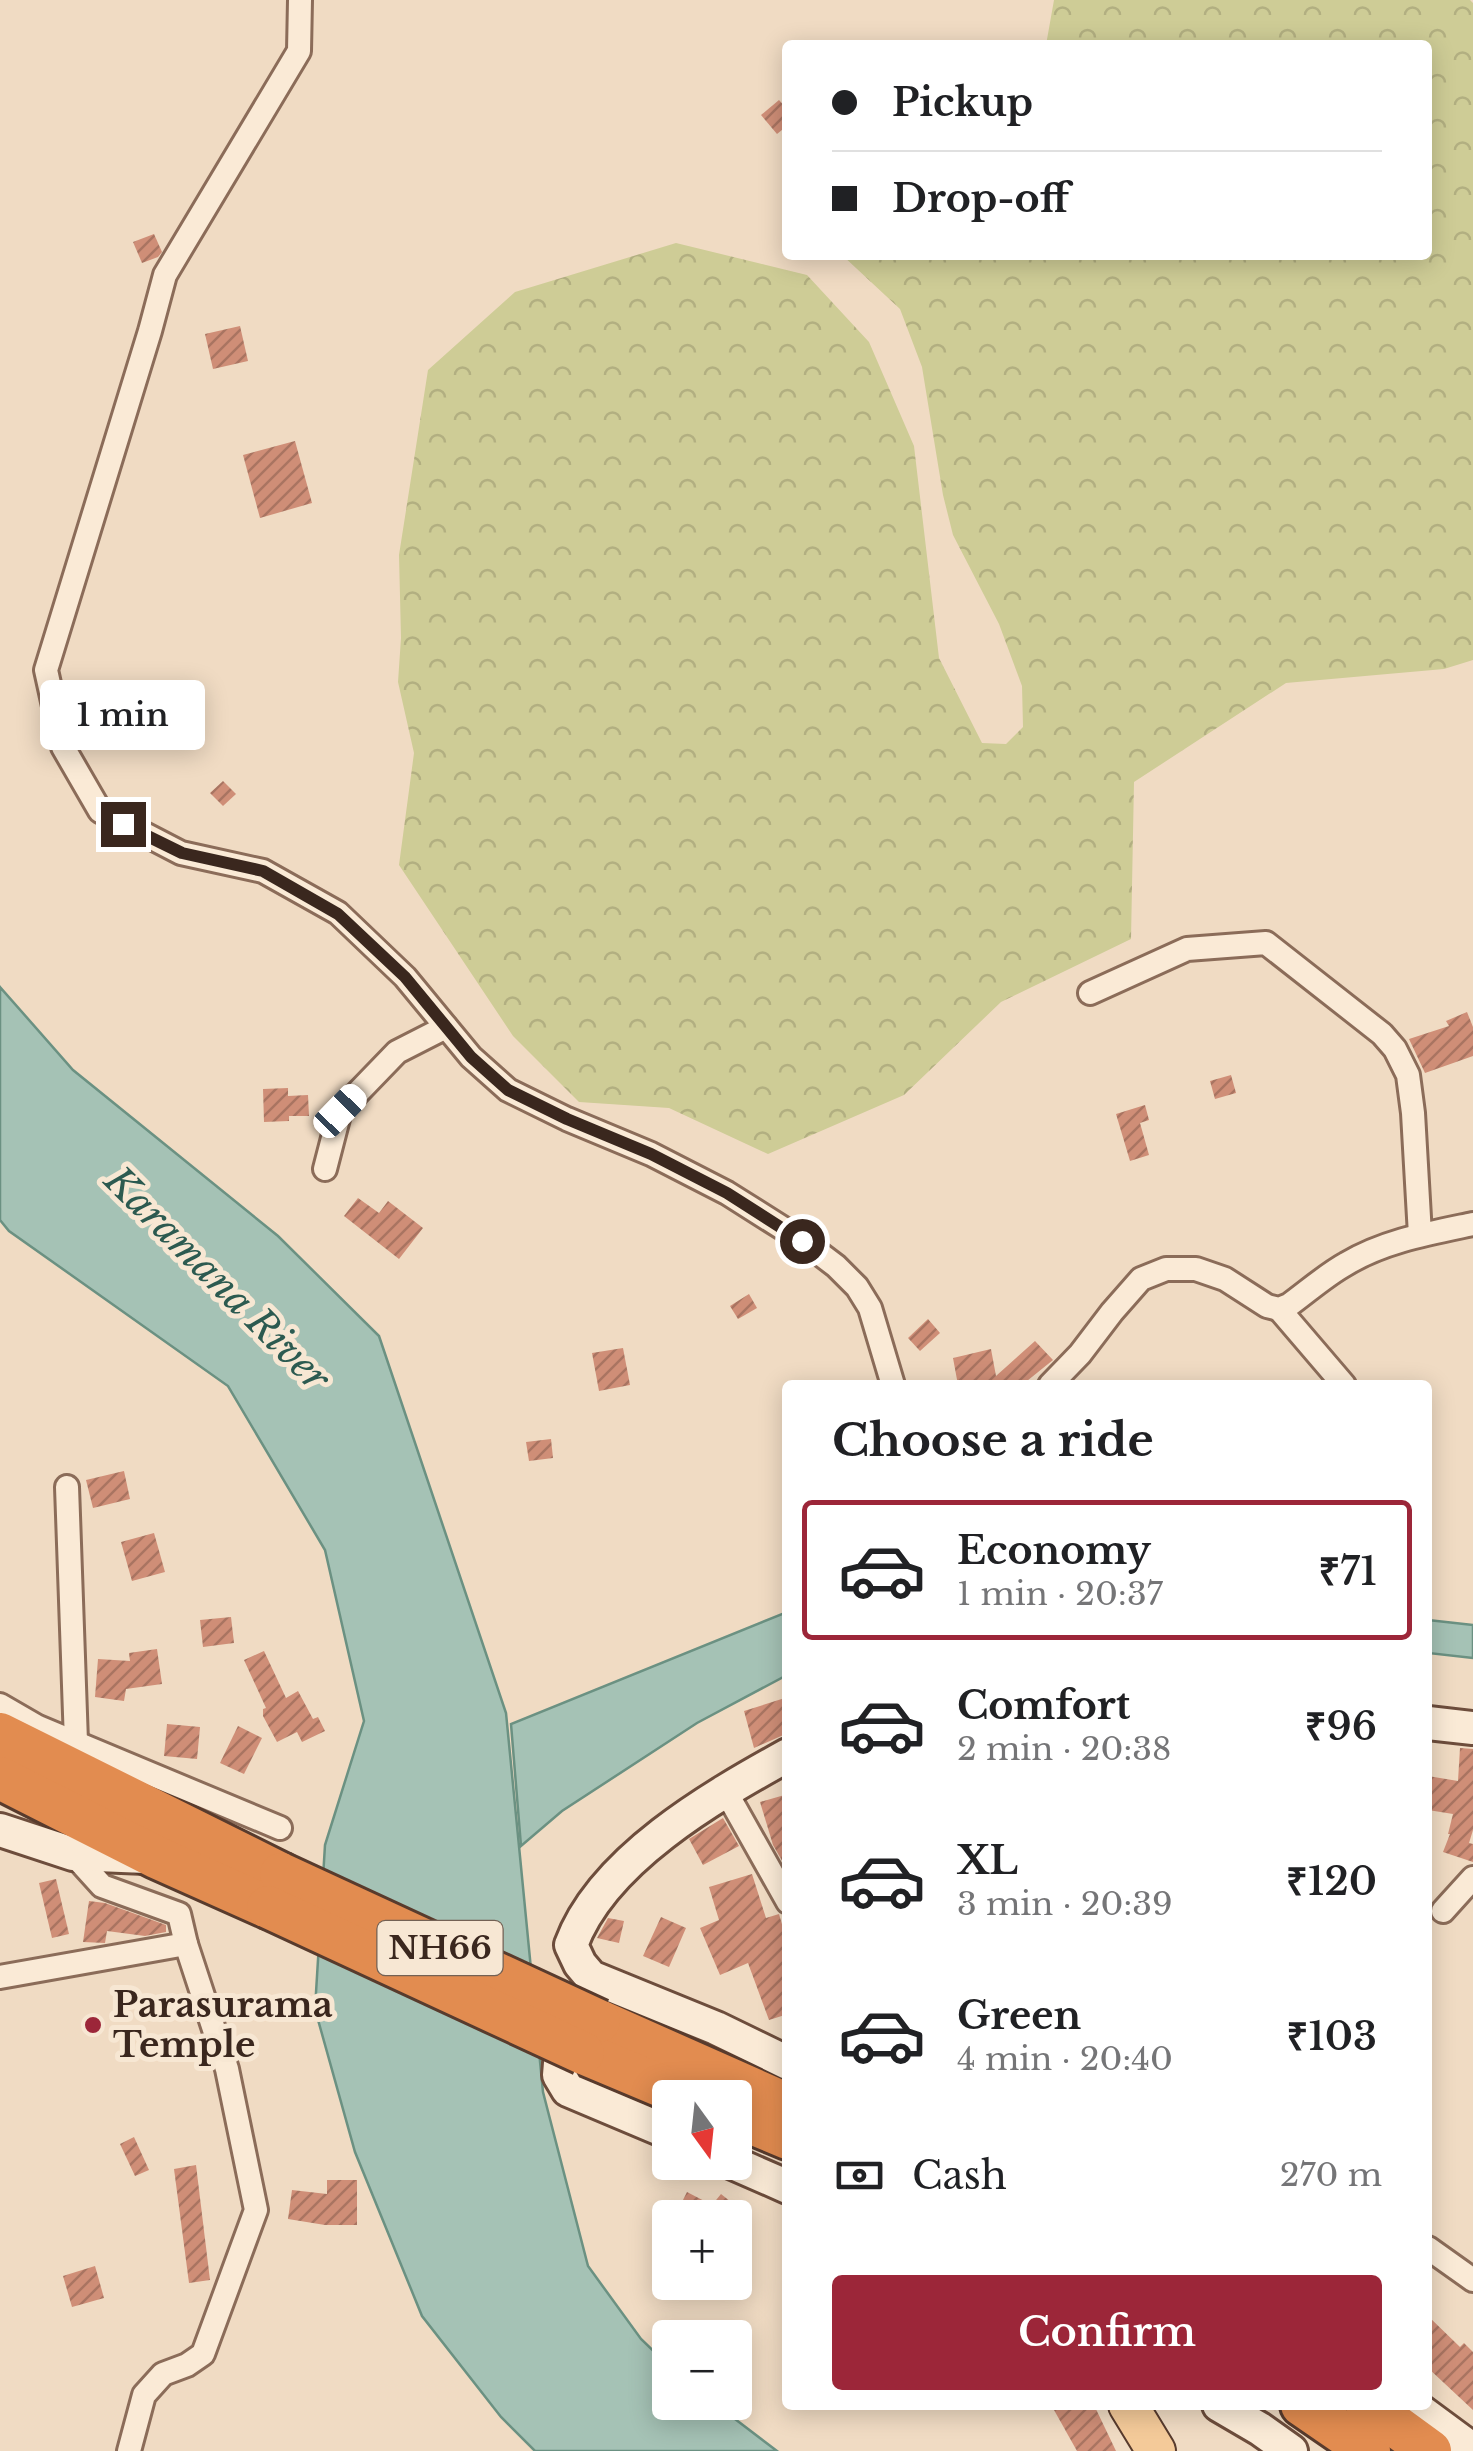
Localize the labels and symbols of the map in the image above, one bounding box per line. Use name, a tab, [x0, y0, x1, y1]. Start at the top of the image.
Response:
callout: 1 min	[41, 679, 206, 749]
route end	[101, 802, 146, 847]
car	[308, 1079, 372, 1143]
water label: Karamana River	[94, 1156, 341, 1402]
route start	[780, 1219, 825, 1264]
road number: NH66	[378, 1921, 502, 1975]
place label: Parasurama Temple	[113, 1983, 333, 2066]
marker: Parasurama Temple	[82, 2014, 104, 2036]
north arrow	[652, 2080, 752, 2180]

